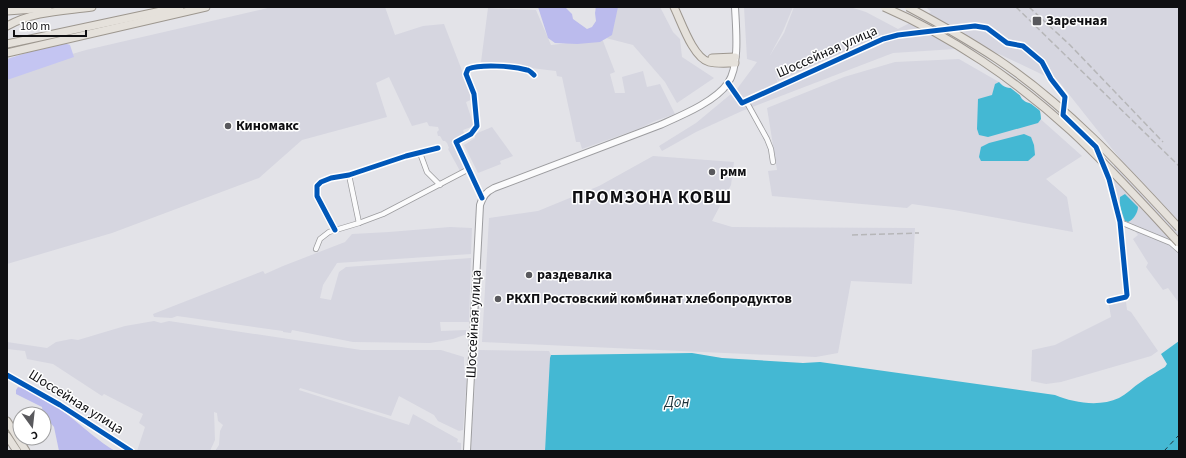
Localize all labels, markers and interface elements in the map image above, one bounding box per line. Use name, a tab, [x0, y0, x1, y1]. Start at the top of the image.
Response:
place label: Заречная	[1046, 11, 1107, 31]
scale bar	[14, 12, 86, 38]
marker: Заречная	[1031, 15, 1043, 27]
text: 100 m	[20, 18, 50, 35]
street label: Шоссейная улица	[773, 21, 881, 83]
place label: Киномакс	[236, 116, 300, 136]
marker: Киномакс	[223, 121, 233, 131]
place label: рмм	[720, 162, 747, 182]
marker: рмм	[707, 167, 717, 177]
district label: ПРОМЗОНА КОВШ	[572, 185, 732, 210]
place label: раздевалка	[537, 265, 612, 285]
street label: Шоссейная улица	[461, 269, 487, 379]
marker: раздевалка	[524, 270, 534, 280]
place label: РКХП Ростовский комбинат хлебопродуктов	[506, 289, 792, 309]
marker: РКХП Ростовский комбинат хлебопродуктов	[493, 294, 503, 304]
street label: Шоссейная улица	[25, 365, 127, 439]
water label: Дон	[663, 392, 690, 413]
north arrow	[12, 406, 52, 446]
text: С	[29, 427, 39, 443]

